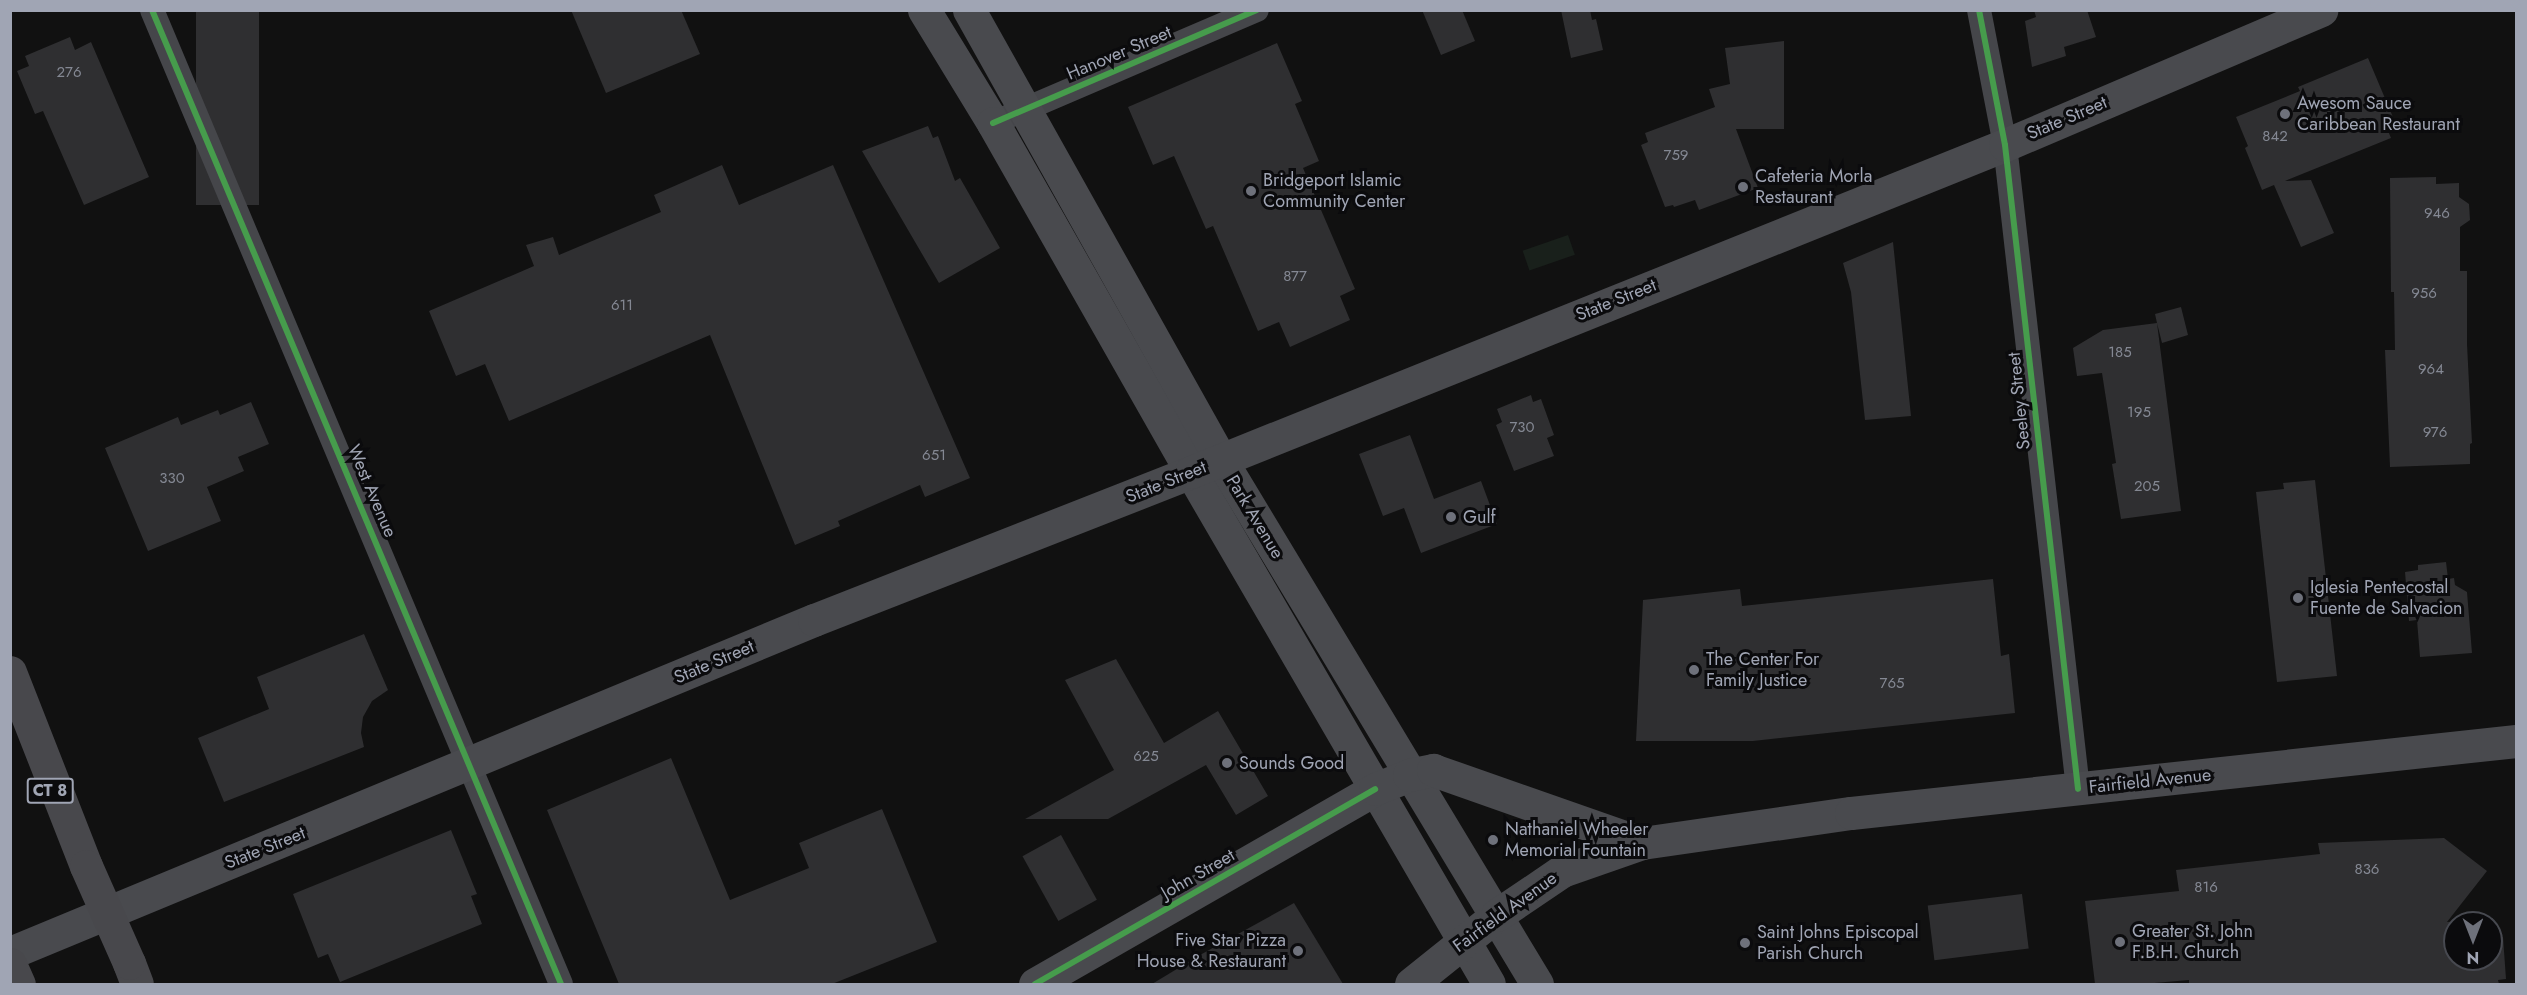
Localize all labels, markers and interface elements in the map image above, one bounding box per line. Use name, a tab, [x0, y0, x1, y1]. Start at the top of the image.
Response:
street label: Hanover Street	[1063, 21, 1175, 85]
house number: 276	[56, 64, 82, 82]
street label: State Street	[2024, 91, 2110, 145]
place label: Awesom Sauce Caribbean Restaurant	[2297, 93, 2460, 136]
marker: Awesom Sauce Caribbean Restaurant	[2278, 107, 2292, 121]
house number: 842	[2262, 128, 2288, 146]
house number: 759	[1664, 147, 1688, 165]
place label: Cafeteria Morla Restaurant	[1755, 166, 1872, 208]
place label: Bridgeport Islamic Community Center	[1263, 170, 1405, 213]
marker: Cafeteria Morla Restaurant	[1736, 180, 1750, 194]
marker: Bridgeport Islamic Community Center	[1244, 184, 1258, 198]
house number: 946	[2424, 205, 2450, 223]
house number: 877	[1283, 268, 1307, 286]
street label: State Street	[1573, 274, 1659, 326]
house number: 956	[2411, 285, 2437, 303]
house number: 611	[611, 297, 633, 315]
house number: 185	[2108, 344, 2132, 362]
street label: Seeley Street	[2003, 351, 2035, 451]
house number: 964	[2418, 361, 2444, 379]
house number: 195	[2127, 404, 2151, 422]
house number: 730	[1509, 419, 1535, 437]
house number: 976	[2423, 424, 2447, 442]
street label: West Avenue	[343, 441, 401, 541]
house number: 651	[922, 447, 946, 465]
street label: State Street	[1123, 456, 1209, 508]
house number: 330	[159, 470, 185, 488]
street label: Park Avenue	[1222, 471, 1288, 563]
house number: 205	[2134, 478, 2160, 496]
place label: Gulf	[1463, 506, 1496, 528]
marker: Gulf	[1444, 510, 1458, 524]
place label: Iglesia Pentecostal Fuente de Salvacion	[2310, 577, 2463, 620]
marker: Iglesia Pentecostal Fuente de Salvacion	[2291, 591, 2305, 605]
street label: State Street	[671, 635, 757, 689]
place label: The Center For Family Justice	[1706, 649, 1819, 692]
marker: The Center For Family Justice	[1687, 663, 1701, 677]
house number: 765	[1880, 675, 1904, 693]
house number: 625	[1133, 748, 1159, 766]
place label: Sounds Good	[1239, 752, 1344, 774]
marker: Sounds Good	[1220, 756, 1234, 770]
street label: Fairfield Avenue	[2088, 764, 2212, 798]
road number: CT 8	[26, 778, 74, 804]
place label: Nathaniel Wheeler Memorial Fountain	[1505, 819, 1648, 862]
street label: State Street	[222, 822, 308, 874]
marker: Nathaniel Wheeler Memorial Fountain	[1486, 833, 1500, 847]
street label: John Street	[1157, 844, 1239, 904]
house number: 836	[2354, 861, 2380, 879]
street label: Fairfield Avenue	[1449, 867, 1561, 957]
house number: 816	[2194, 879, 2218, 897]
north arrow	[2443, 911, 2503, 971]
place label: Greater St. John F.B.H. Church	[2132, 921, 2253, 964]
place label: Saint Johns Episcopal Parish Church	[1757, 922, 1919, 964]
place label: Five Star Pizza House & Restaurant	[1137, 930, 1286, 972]
marker: Greater St. John F.B.H. Church	[2113, 935, 2127, 949]
marker: Saint Johns Episcopal Parish Church	[1738, 936, 1752, 950]
marker: Five Star Pizza House & Restaurant	[1291, 944, 1305, 958]
text: N	[2467, 946, 2479, 969]

